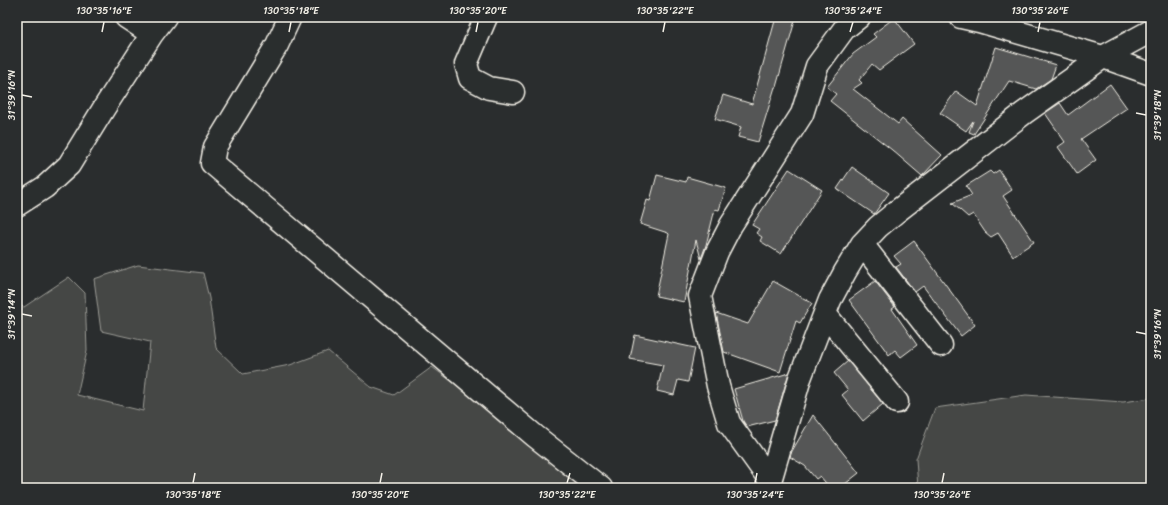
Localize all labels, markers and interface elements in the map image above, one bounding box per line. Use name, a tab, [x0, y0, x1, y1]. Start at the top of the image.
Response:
text: 130°35'16"E	[76, 2, 133, 20]
text: 130°35'18"E	[263, 2, 320, 20]
text: 130°35'20"E	[449, 2, 508, 20]
text: 130°35'22"E	[637, 2, 695, 20]
text: 130°35'24"E	[824, 2, 883, 20]
text: 130°35'26"E	[1012, 2, 1070, 20]
text: 31°39'16"N	[3, 70, 21, 120]
text: 31°39'18"N	[1149, 90, 1167, 140]
text: 31°39'14"N	[3, 288, 21, 340]
text: 31°39'16"N	[1149, 309, 1167, 359]
text: 130°35'18"E	[165, 486, 222, 504]
text: 130°35'20"E	[351, 486, 410, 504]
text: 130°35'22"E	[539, 486, 597, 504]
text: 130°35'24"E	[726, 486, 785, 504]
text: 130°35'26"E	[914, 486, 972, 504]

